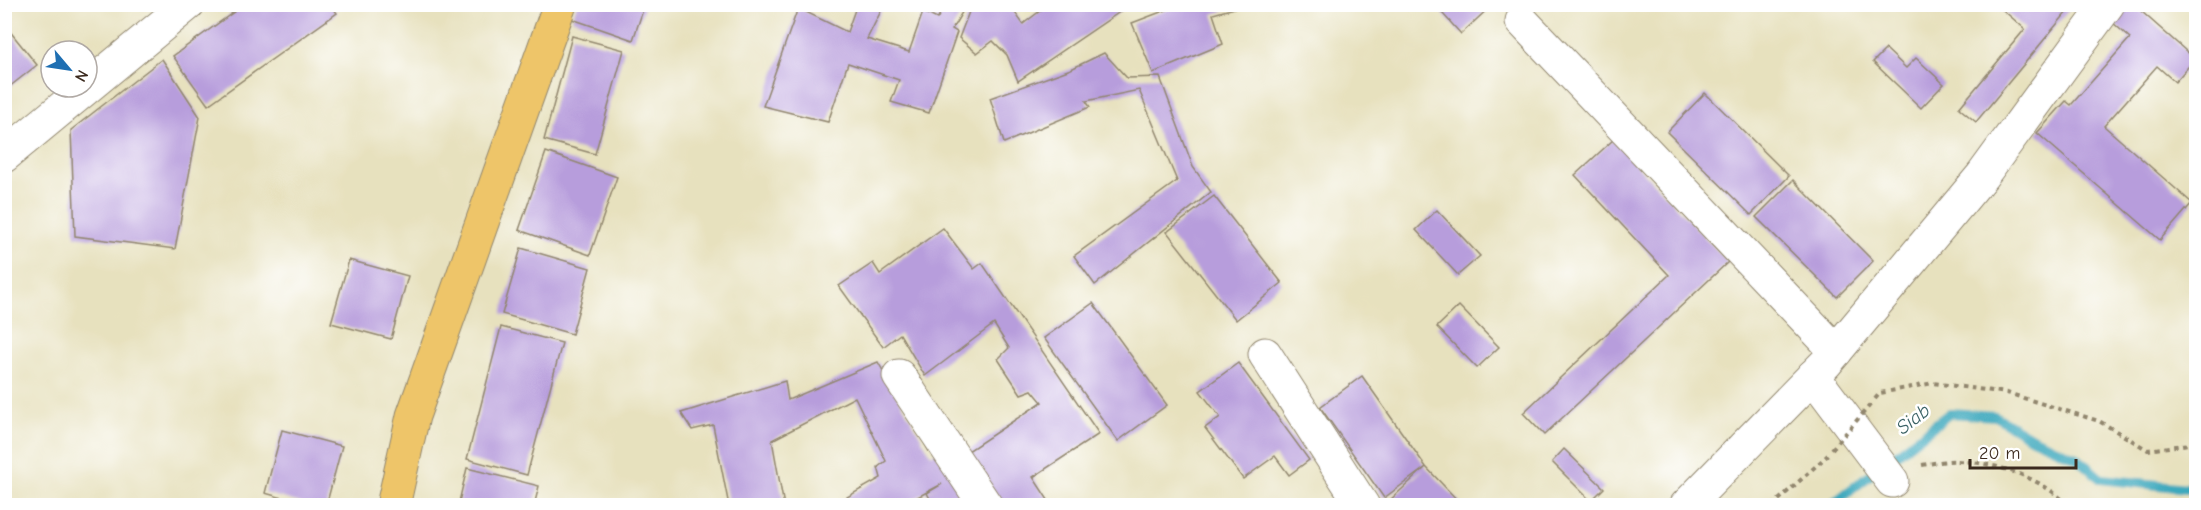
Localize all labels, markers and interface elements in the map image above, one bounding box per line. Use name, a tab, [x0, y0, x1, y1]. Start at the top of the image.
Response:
north arrow	[39, 39, 99, 99]
text: N	[71, 67, 92, 85]
water label: Siab	[1892, 399, 1935, 439]
scale bar	[1970, 432, 2076, 470]
text: 20 m	[1979, 443, 2020, 464]

